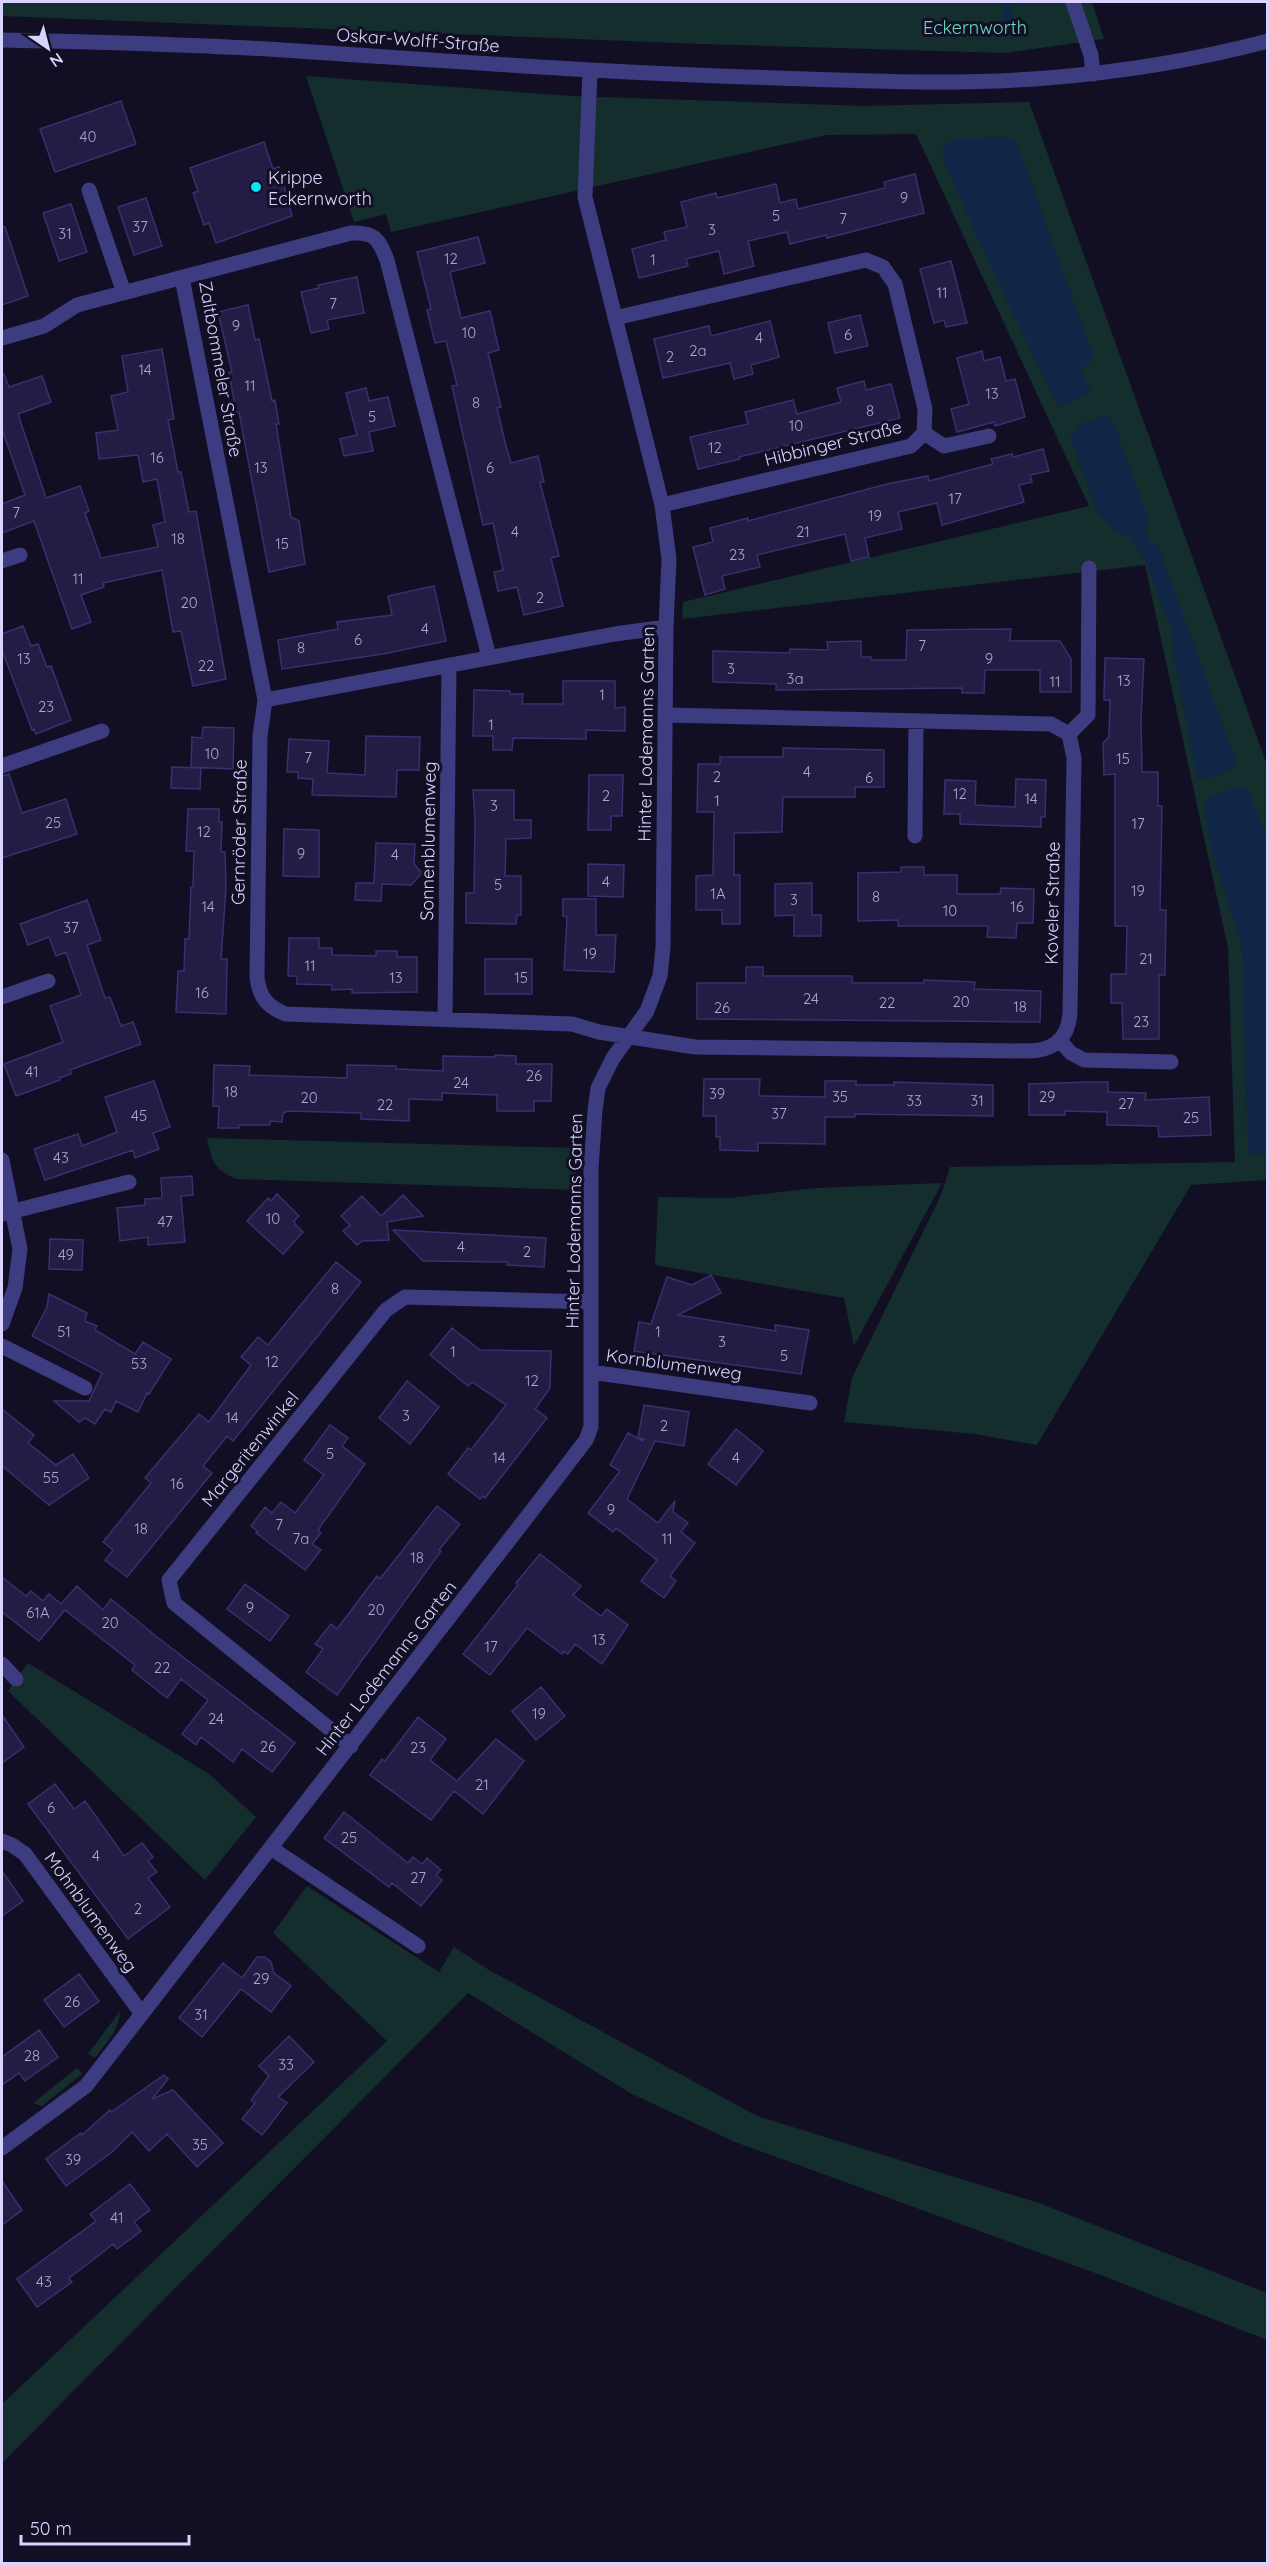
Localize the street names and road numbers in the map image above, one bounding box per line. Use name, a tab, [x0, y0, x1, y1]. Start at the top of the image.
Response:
street label: Oskar-Wolff-Straße	[336, 23, 500, 57]
street label: Zaltbommeler Straße	[194, 279, 248, 459]
street label: Hibbinger Straße	[762, 415, 904, 471]
street label: Hinter Lodemanns Garten	[633, 626, 659, 842]
street label: Gernröder Straße	[226, 759, 252, 905]
street label: Sonnenblumenweg	[415, 761, 441, 921]
street label: Koveler Straße	[1039, 841, 1065, 965]
street label: Hinter Lodemanns Garten	[561, 1113, 587, 1329]
street label: Kornblumenweg	[605, 1343, 743, 1385]
street label: Margeritenwinkel	[196, 1387, 304, 1511]
street label: Hinter Lodemanns Garten	[311, 1576, 461, 1760]
street label: Mohnblumenweg	[40, 1847, 142, 1977]

